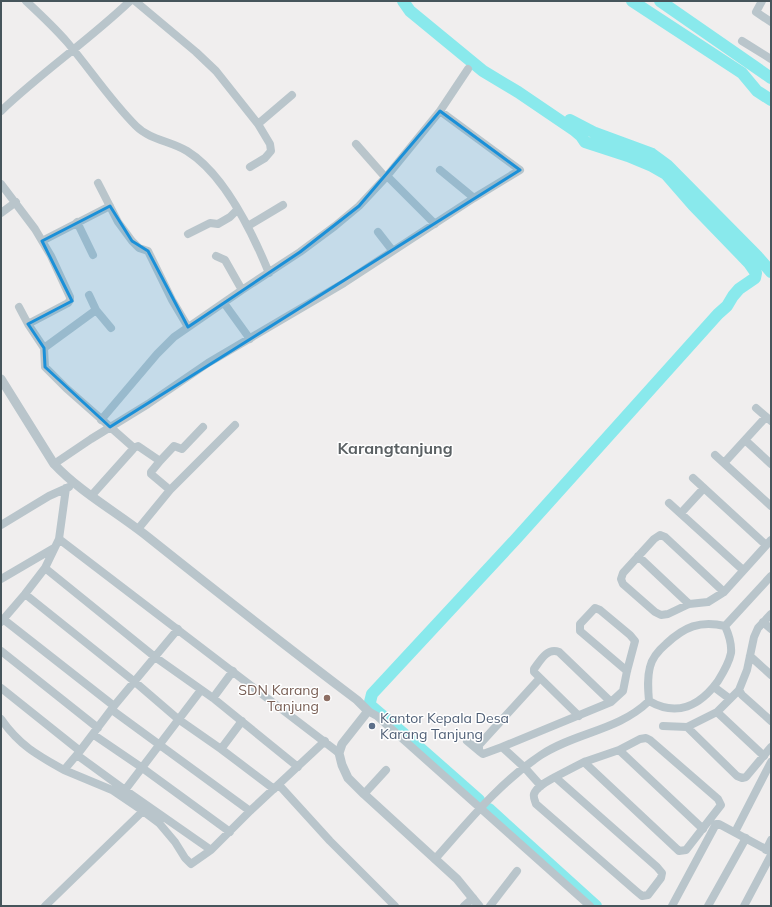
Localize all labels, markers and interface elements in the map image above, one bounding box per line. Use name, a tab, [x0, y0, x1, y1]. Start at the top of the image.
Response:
district label: Karangtanjung	[337, 438, 453, 458]
place label: SDN Karang Tanjung	[238, 681, 319, 715]
marker: SDN Karang Tanjung	[322, 693, 332, 703]
place label: Kantor Kepala Desa Karang Tanjung	[380, 709, 509, 743]
marker: Kantor Kepala Desa Karang Tanjung	[367, 721, 377, 731]

